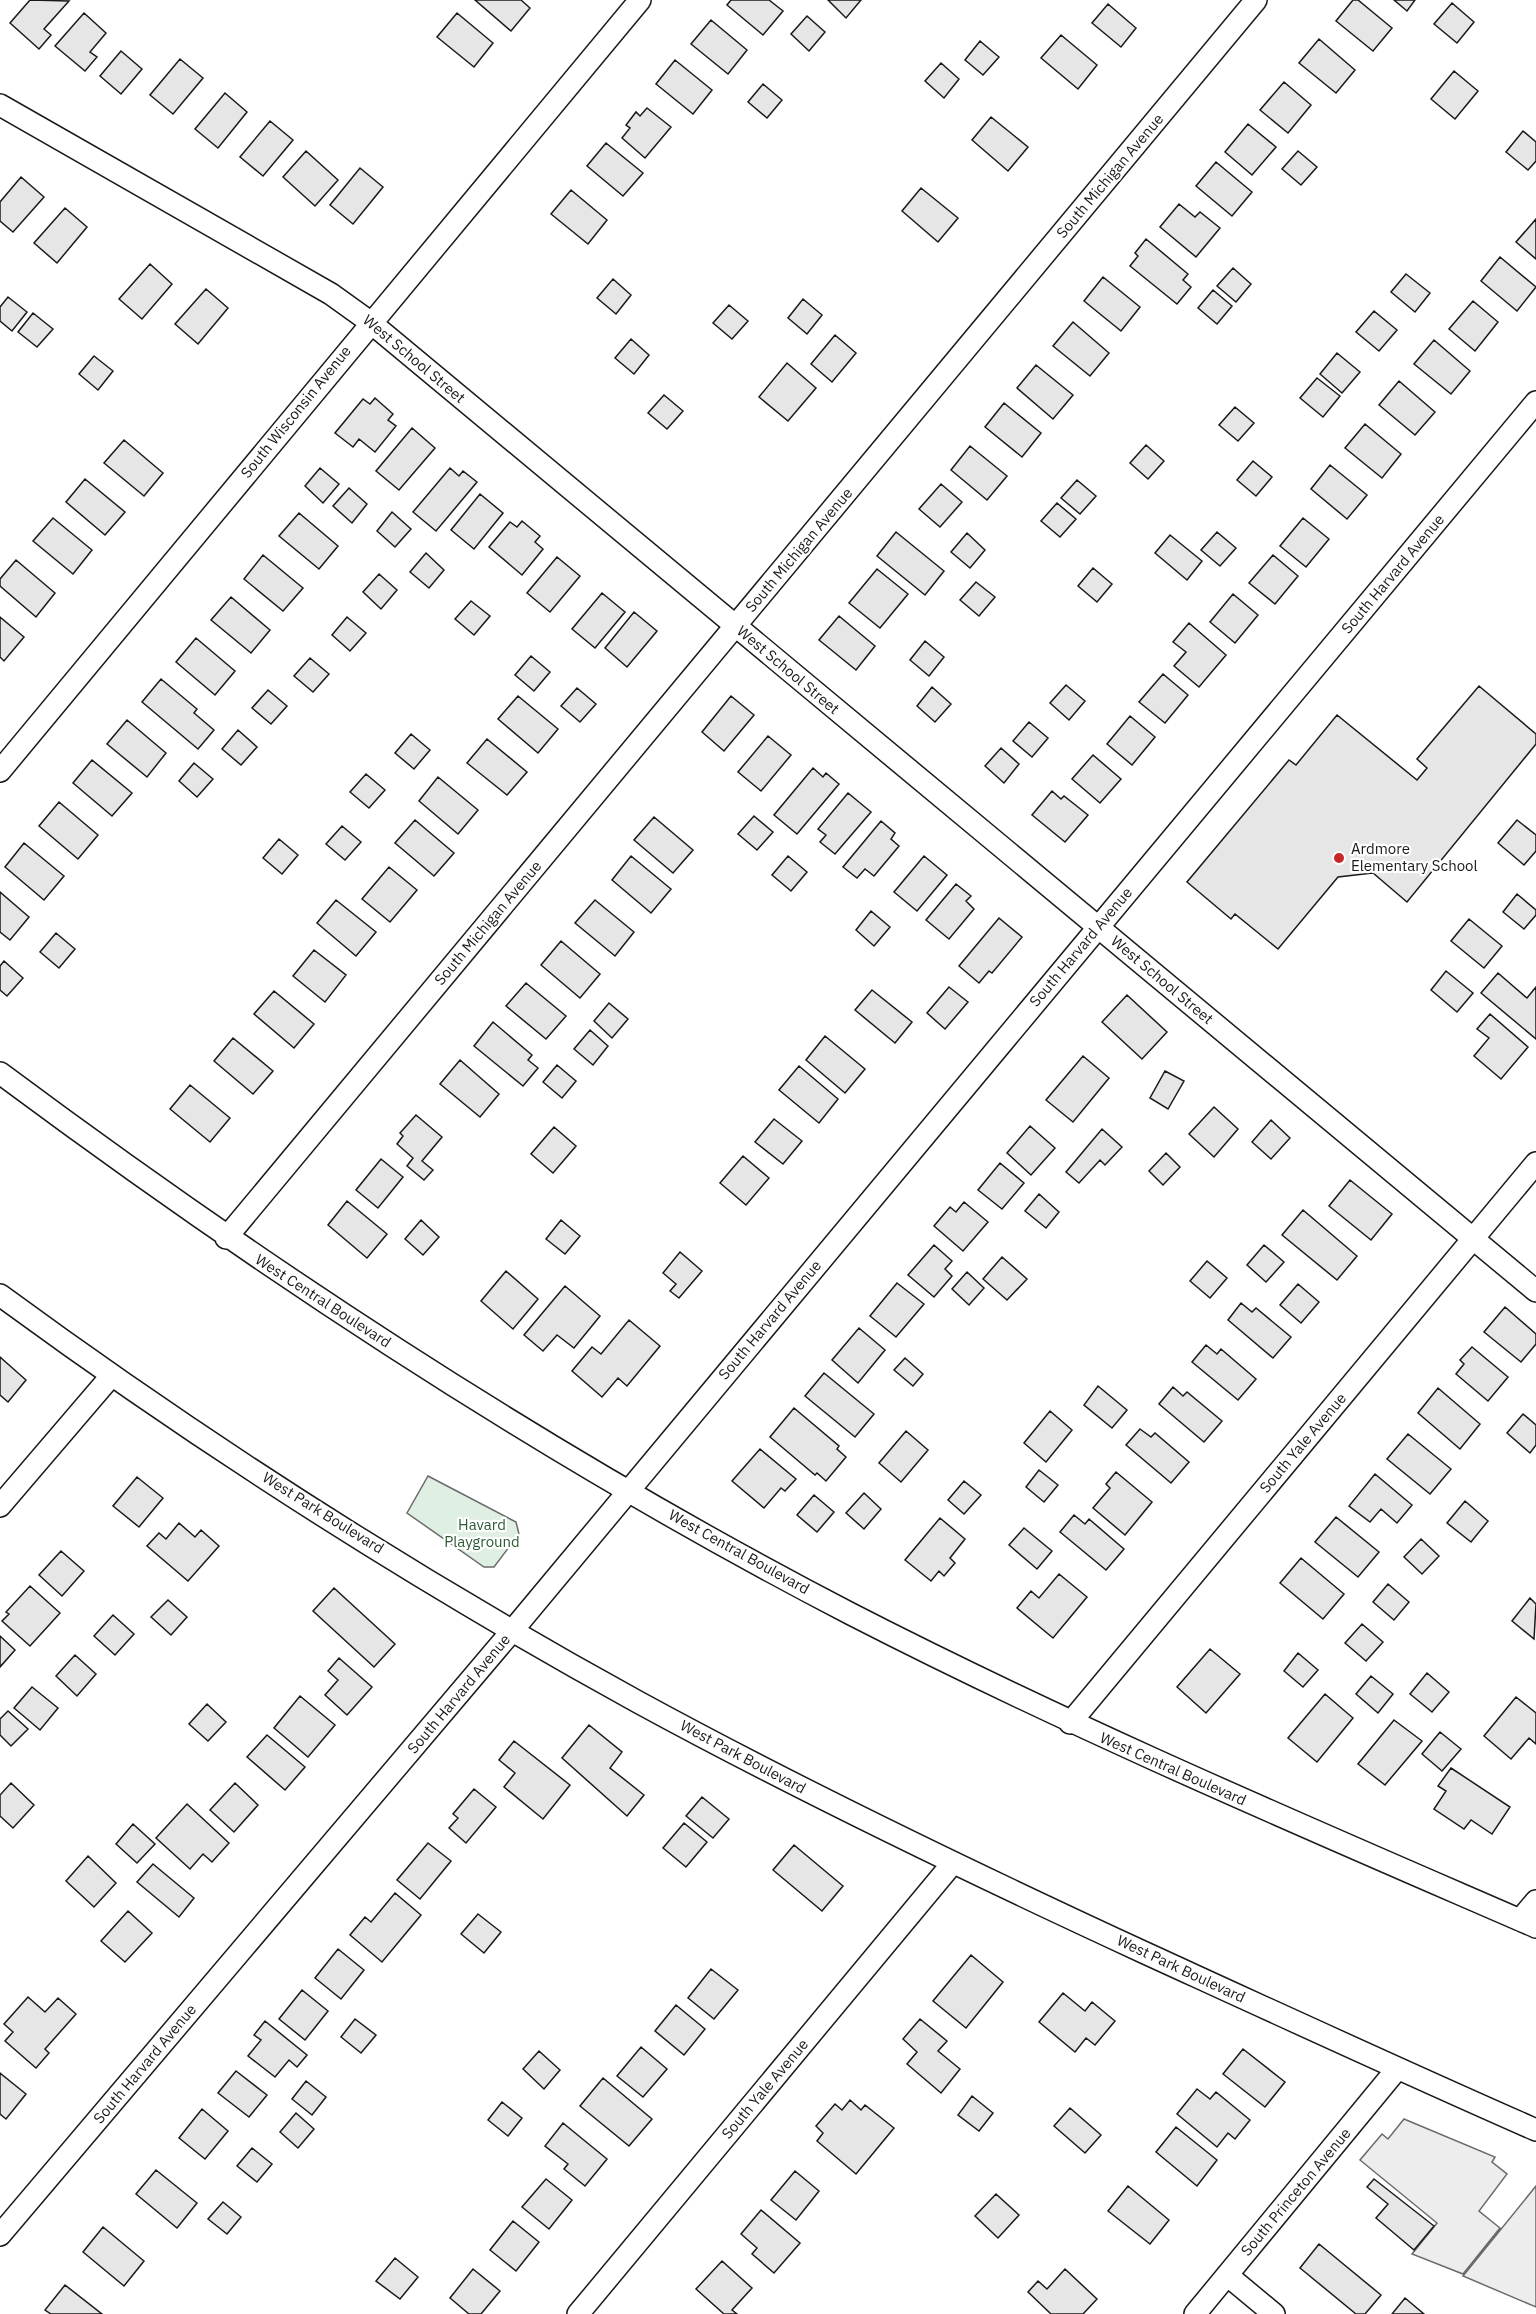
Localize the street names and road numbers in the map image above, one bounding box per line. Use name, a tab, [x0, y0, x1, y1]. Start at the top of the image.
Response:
street label: South Michigan Avenue	[1052, 110, 1167, 242]
street label: West School Street	[359, 310, 469, 407]
street label: South Wisconsin Avenue	[236, 342, 355, 482]
street label: South Michigan Avenue	[741, 484, 856, 616]
street label: South Harvard Avenue	[1337, 510, 1448, 637]
street label: West School Street	[733, 621, 843, 718]
street label: South Michigan Avenue	[430, 857, 545, 989]
street label: South Harvard Avenue	[1025, 883, 1136, 1010]
street label: West School Street	[1107, 931, 1217, 1028]
street label: West Central Boulevard	[252, 1250, 395, 1352]
street label: South Harvard Avenue	[714, 1256, 825, 1383]
street label: South Yale Avenue	[1255, 1389, 1350, 1497]
street label: West Park Boulevard	[259, 1468, 387, 1558]
street label: West Central Boulevard	[666, 1505, 813, 1598]
street label: South Harvard Avenue	[403, 1630, 514, 1757]
street label: West Park Boulevard	[677, 1715, 809, 1798]
street label: West Central Boulevard	[1097, 1728, 1249, 1809]
street label: West Park Boulevard	[1114, 1930, 1248, 2007]
street label: South Harvard Avenue	[89, 2000, 200, 2127]
street label: South Yale Avenue	[717, 2035, 812, 2143]
street label: South Princeton Avenue	[1237, 2124, 1355, 2259]

